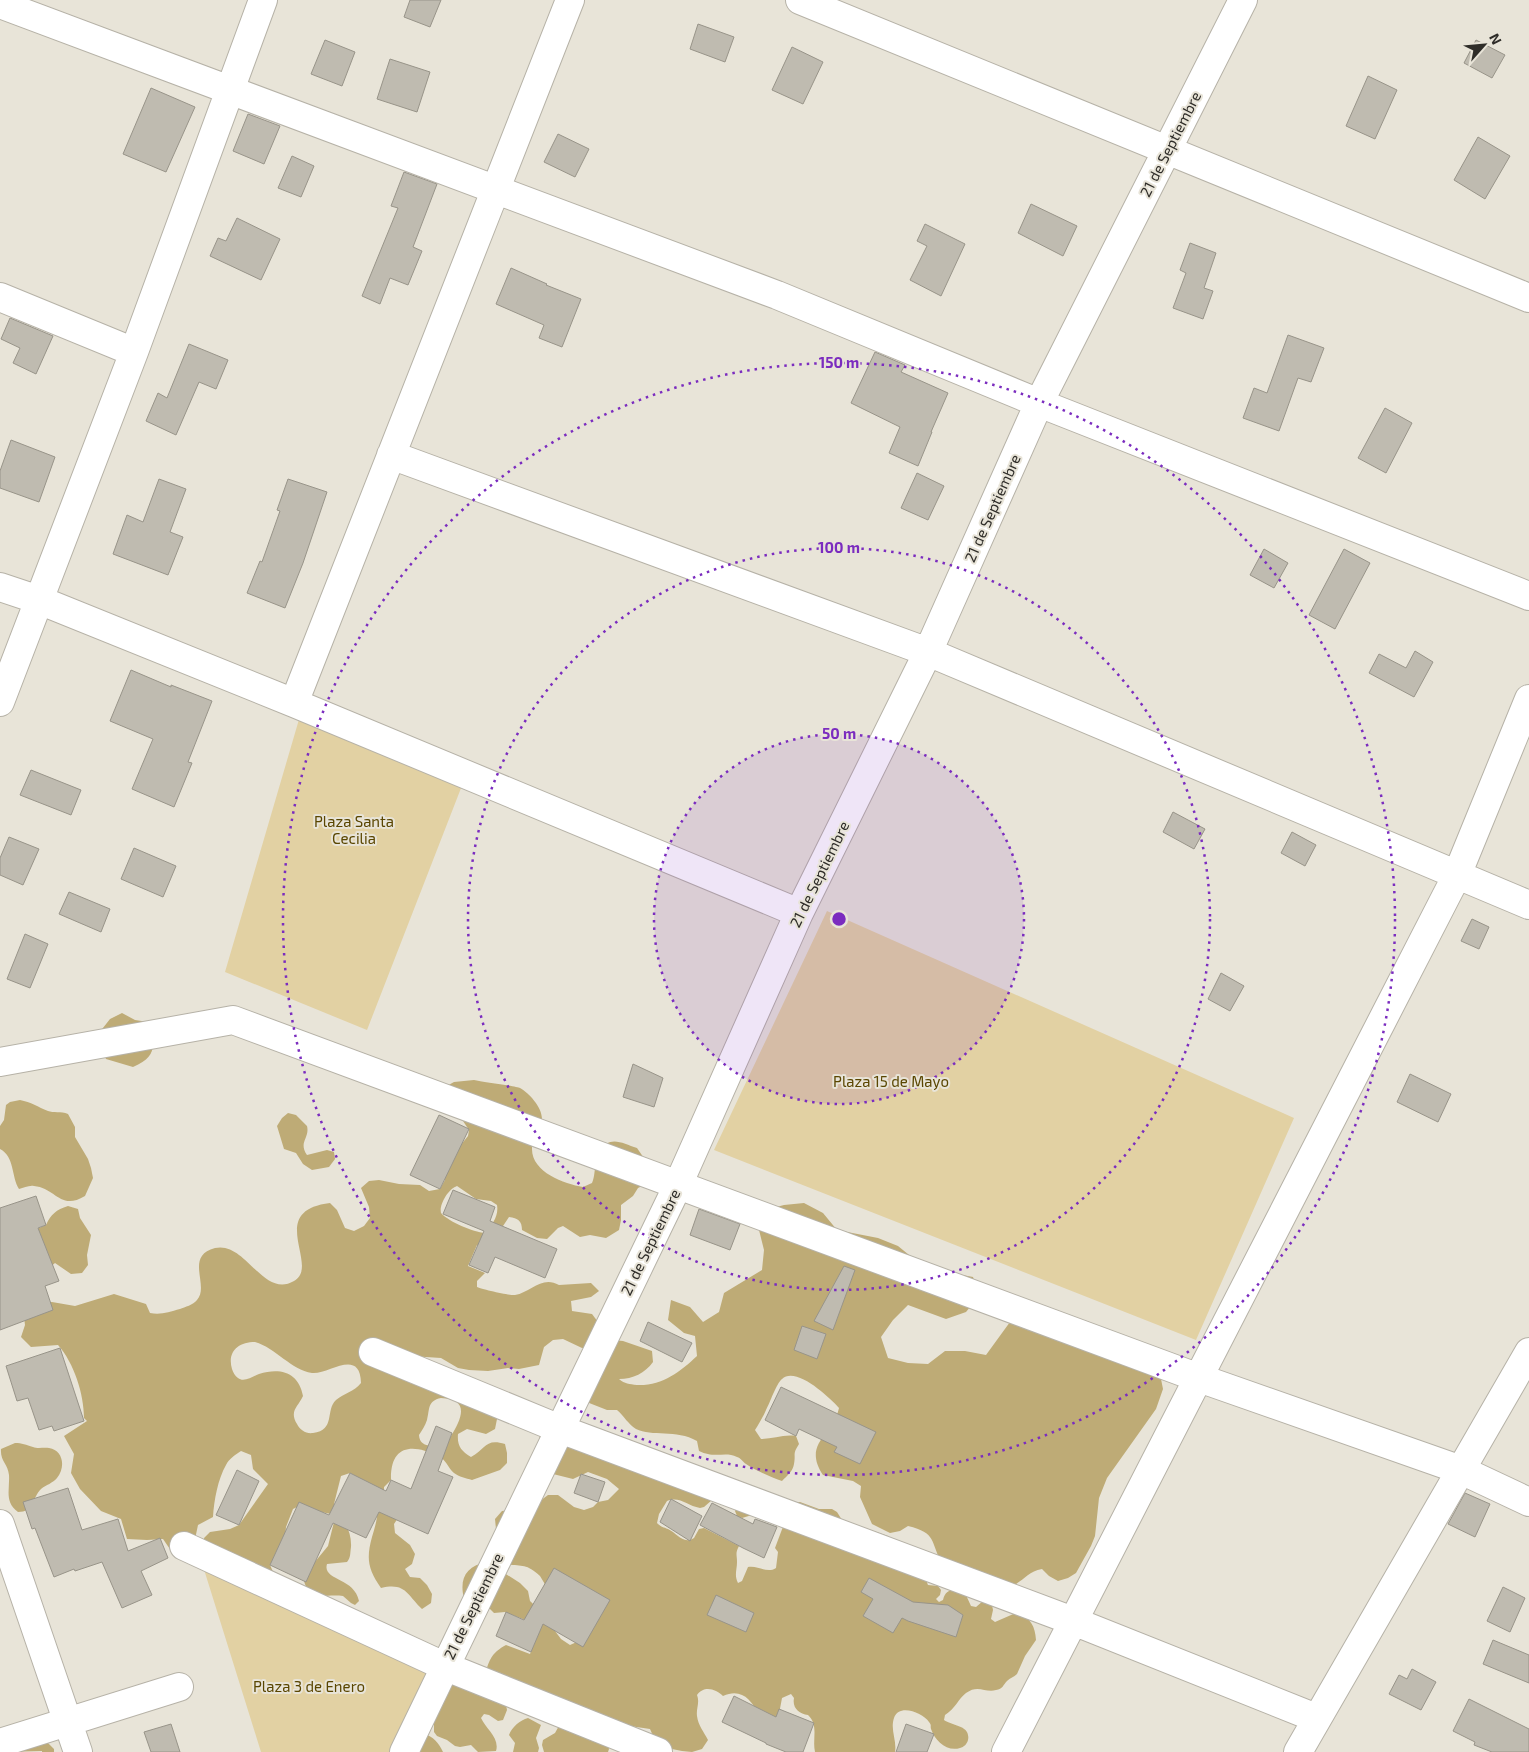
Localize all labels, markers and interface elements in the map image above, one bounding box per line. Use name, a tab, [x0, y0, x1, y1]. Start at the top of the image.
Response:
north arrow	[1459, 20, 1509, 70]
text: N	[1486, 31, 1506, 47]
street label: 21 de Septiembre	[1136, 88, 1204, 200]
text: 150 m	[819, 353, 859, 371]
street label: 21 de Septiembre	[960, 451, 1024, 565]
text: 100 m	[818, 538, 860, 556]
text: 50 m	[822, 724, 856, 742]
park label: Plaza Santa Cecilia	[314, 812, 394, 847]
street label: 21 de Septiembre	[785, 818, 853, 930]
centre of rings	[830, 910, 848, 928]
park label: Plaza 15 de Mayo	[833, 1072, 949, 1090]
street label: 21 de Septiembre	[616, 1186, 684, 1298]
street label: 21 de Septiembre	[439, 1550, 507, 1662]
park label: Plaza 3 de Enero	[253, 1677, 365, 1695]

